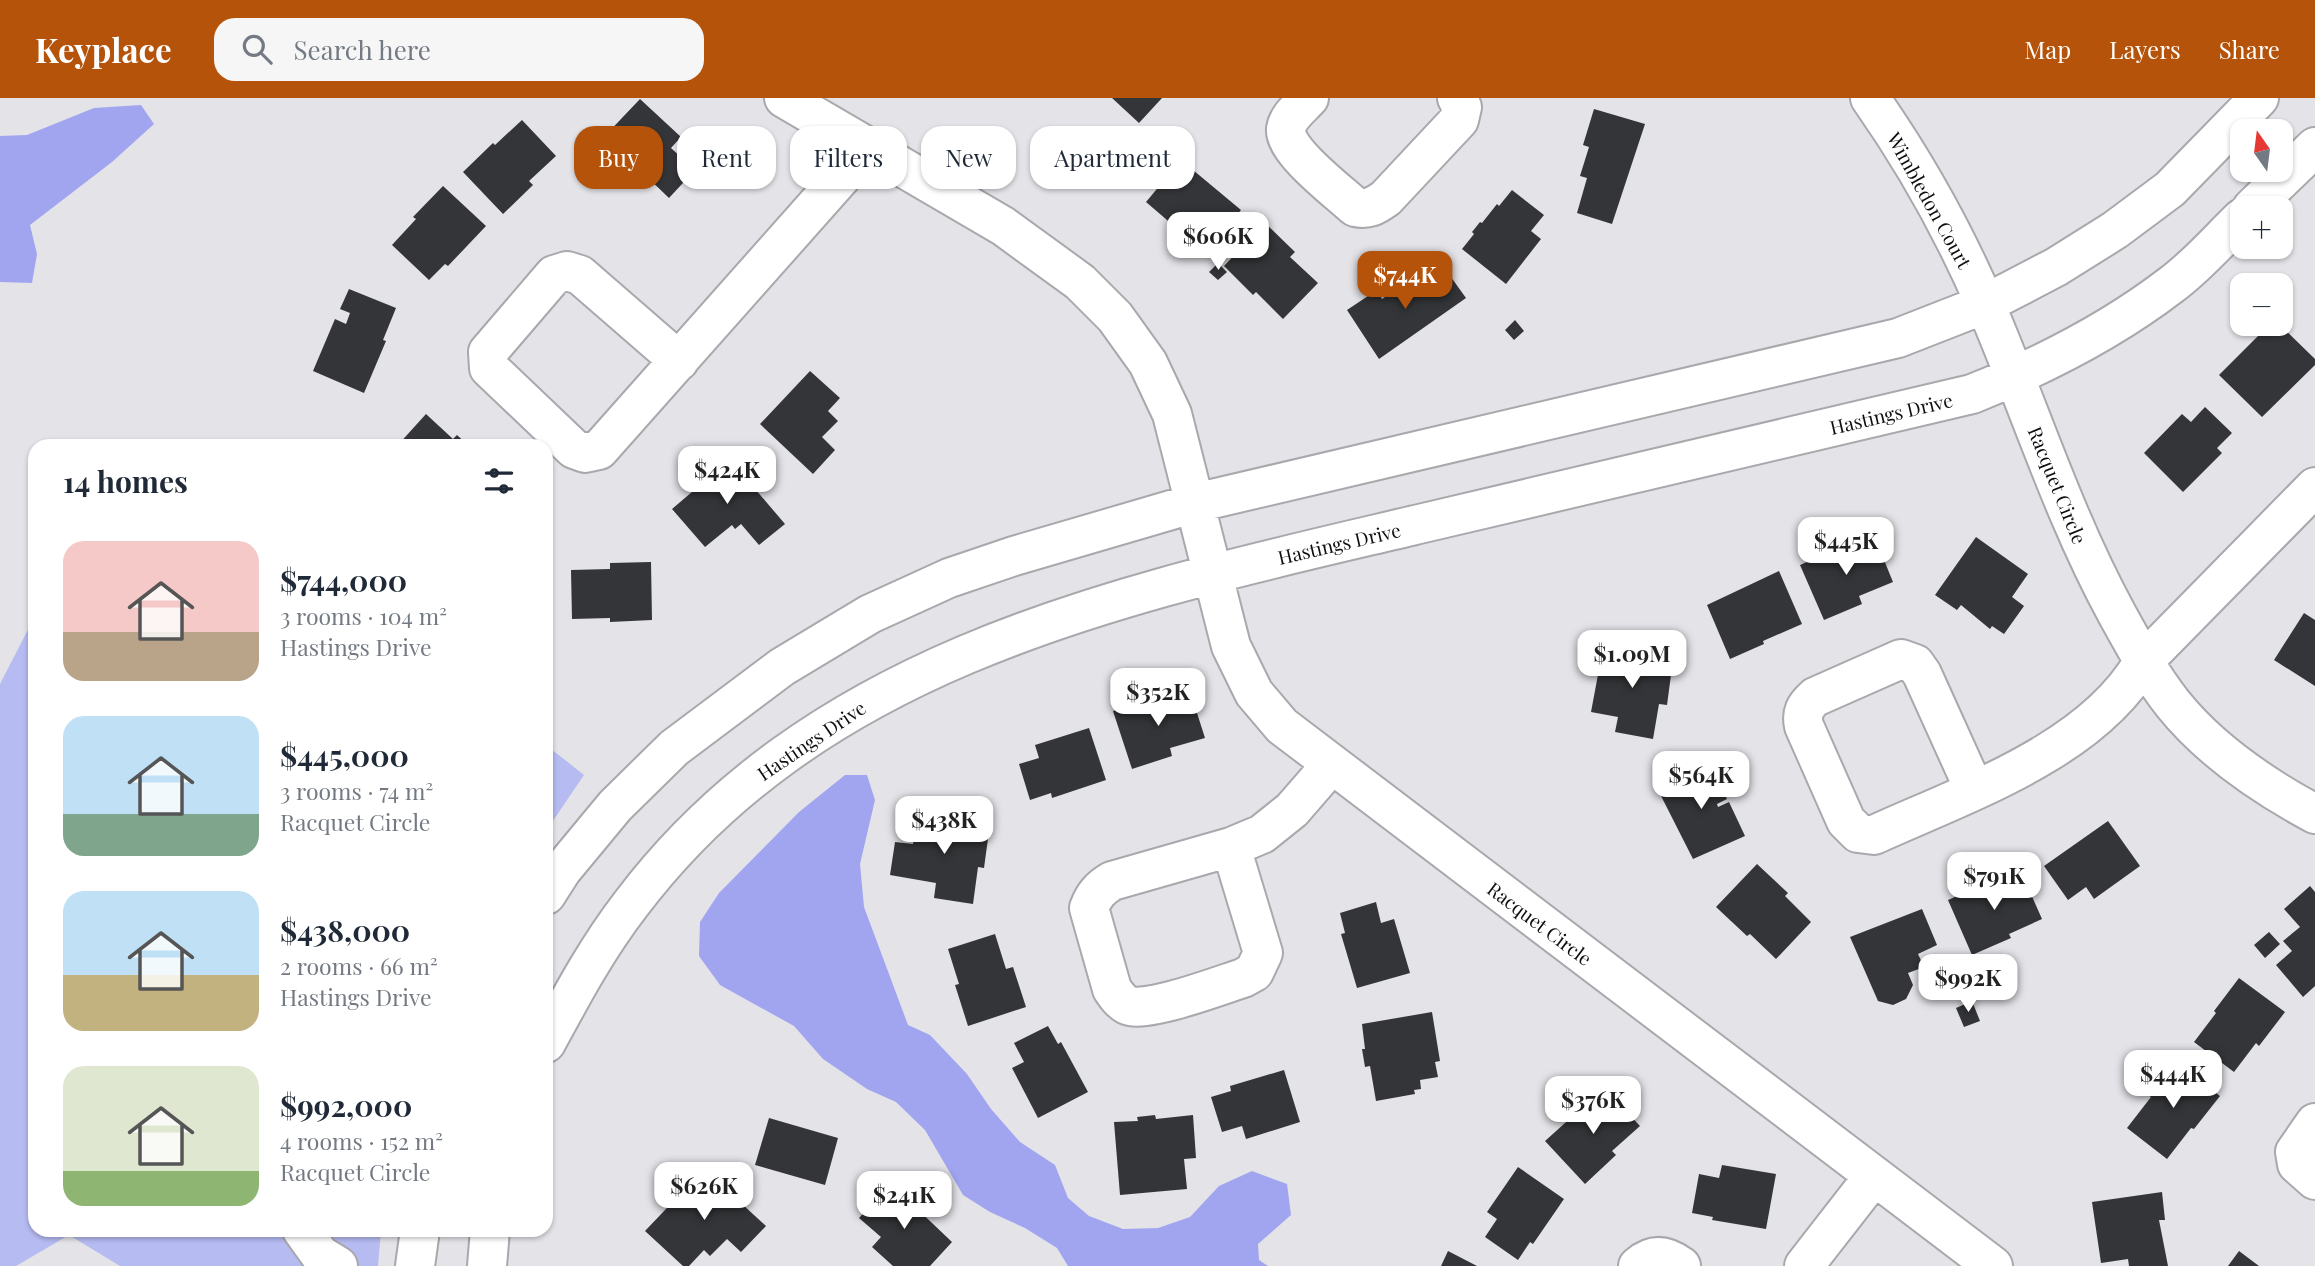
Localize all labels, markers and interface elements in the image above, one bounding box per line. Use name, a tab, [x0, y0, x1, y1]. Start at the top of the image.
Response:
search box	[214, 18, 704, 81]
text: Keyplace	[35, 27, 172, 71]
icon: search	[238, 30, 276, 68]
text: Search here	[294, 32, 431, 67]
text: Map	[2025, 33, 2071, 65]
text: Layers	[2109, 33, 2181, 65]
text: Share	[2219, 33, 2280, 65]
north arrow	[2230, 119, 2292, 182]
map controls	[2230, 119, 2293, 336]
chip: Buy	[574, 126, 663, 189]
chip: Rent	[677, 126, 776, 189]
chip: Filters	[790, 126, 907, 189]
chip: New	[921, 126, 1016, 189]
chip: Apartment	[1030, 126, 1195, 189]
street label: Wimbledon Court	[1881, 126, 1978, 273]
button: +	[2230, 196, 2293, 259]
pin: $606K	[1169, 212, 1267, 272]
text: $606K	[1183, 219, 1253, 250]
pin: $744K	[1356, 252, 1454, 311]
text: $744K	[1373, 258, 1437, 289]
button: −	[2230, 273, 2293, 336]
street label: Hastings Drive	[1827, 386, 1955, 440]
street label: Racquet Circle	[2023, 422, 2093, 548]
pin: $424K	[678, 446, 776, 506]
text: $424K	[694, 453, 760, 484]
text: 14 homes	[63, 461, 188, 501]
icon: filters	[480, 462, 518, 500]
street label: Hastings Drive	[1275, 516, 1403, 570]
pin: $445K	[1797, 518, 1895, 577]
text: $445K	[1814, 524, 1878, 555]
text: $744,000	[280, 560, 407, 600]
icon: home	[119, 569, 203, 653]
text: 3 rooms · 104 m²	[280, 600, 447, 631]
pin: $1.09M	[1575, 630, 1689, 690]
text: Hastings Drive	[280, 631, 432, 662]
text: $1.09M	[1593, 637, 1671, 668]
pin: $352K	[1109, 668, 1207, 728]
text: $352K	[1126, 675, 1190, 706]
street label: Hastings Drive	[752, 694, 870, 786]
text: $445,000	[280, 735, 409, 775]
icon: home	[119, 744, 203, 828]
pin: $564K	[1652, 752, 1750, 811]
text: $564K	[1668, 758, 1734, 789]
text: 3 rooms · 74 m²	[280, 775, 433, 806]
pin: $438K	[895, 796, 993, 856]
text: $438K	[911, 803, 977, 834]
text: Racquet Circle	[280, 806, 430, 837]
pin: $791K	[1945, 852, 2043, 912]
text: $791K	[1963, 859, 2025, 890]
street label: Racquet Circle	[1483, 875, 1597, 971]
text: $438,000	[280, 910, 410, 950]
icon: home	[119, 919, 203, 1003]
text: 2 rooms · 66 m²	[280, 950, 438, 981]
pin: $992K	[1919, 954, 2017, 1014]
text: $992K	[1934, 961, 2002, 992]
text: Hastings Drive	[280, 981, 432, 1012]
pin: $444K	[2124, 1051, 2222, 1110]
text: $444K	[2140, 1057, 2206, 1088]
pin: $376K	[1544, 1076, 1642, 1136]
text: $376K	[1561, 1083, 1625, 1114]
text: $992,000	[280, 1085, 412, 1125]
icon: home	[119, 1094, 203, 1178]
text: 4 rooms · 152 m²	[280, 1125, 443, 1156]
text: Racquet Circle	[280, 1156, 430, 1187]
pin: $626K	[655, 1162, 753, 1222]
text: $626K	[670, 1169, 738, 1200]
pin: $241K	[855, 1172, 953, 1231]
text: $241K	[873, 1178, 935, 1209]

